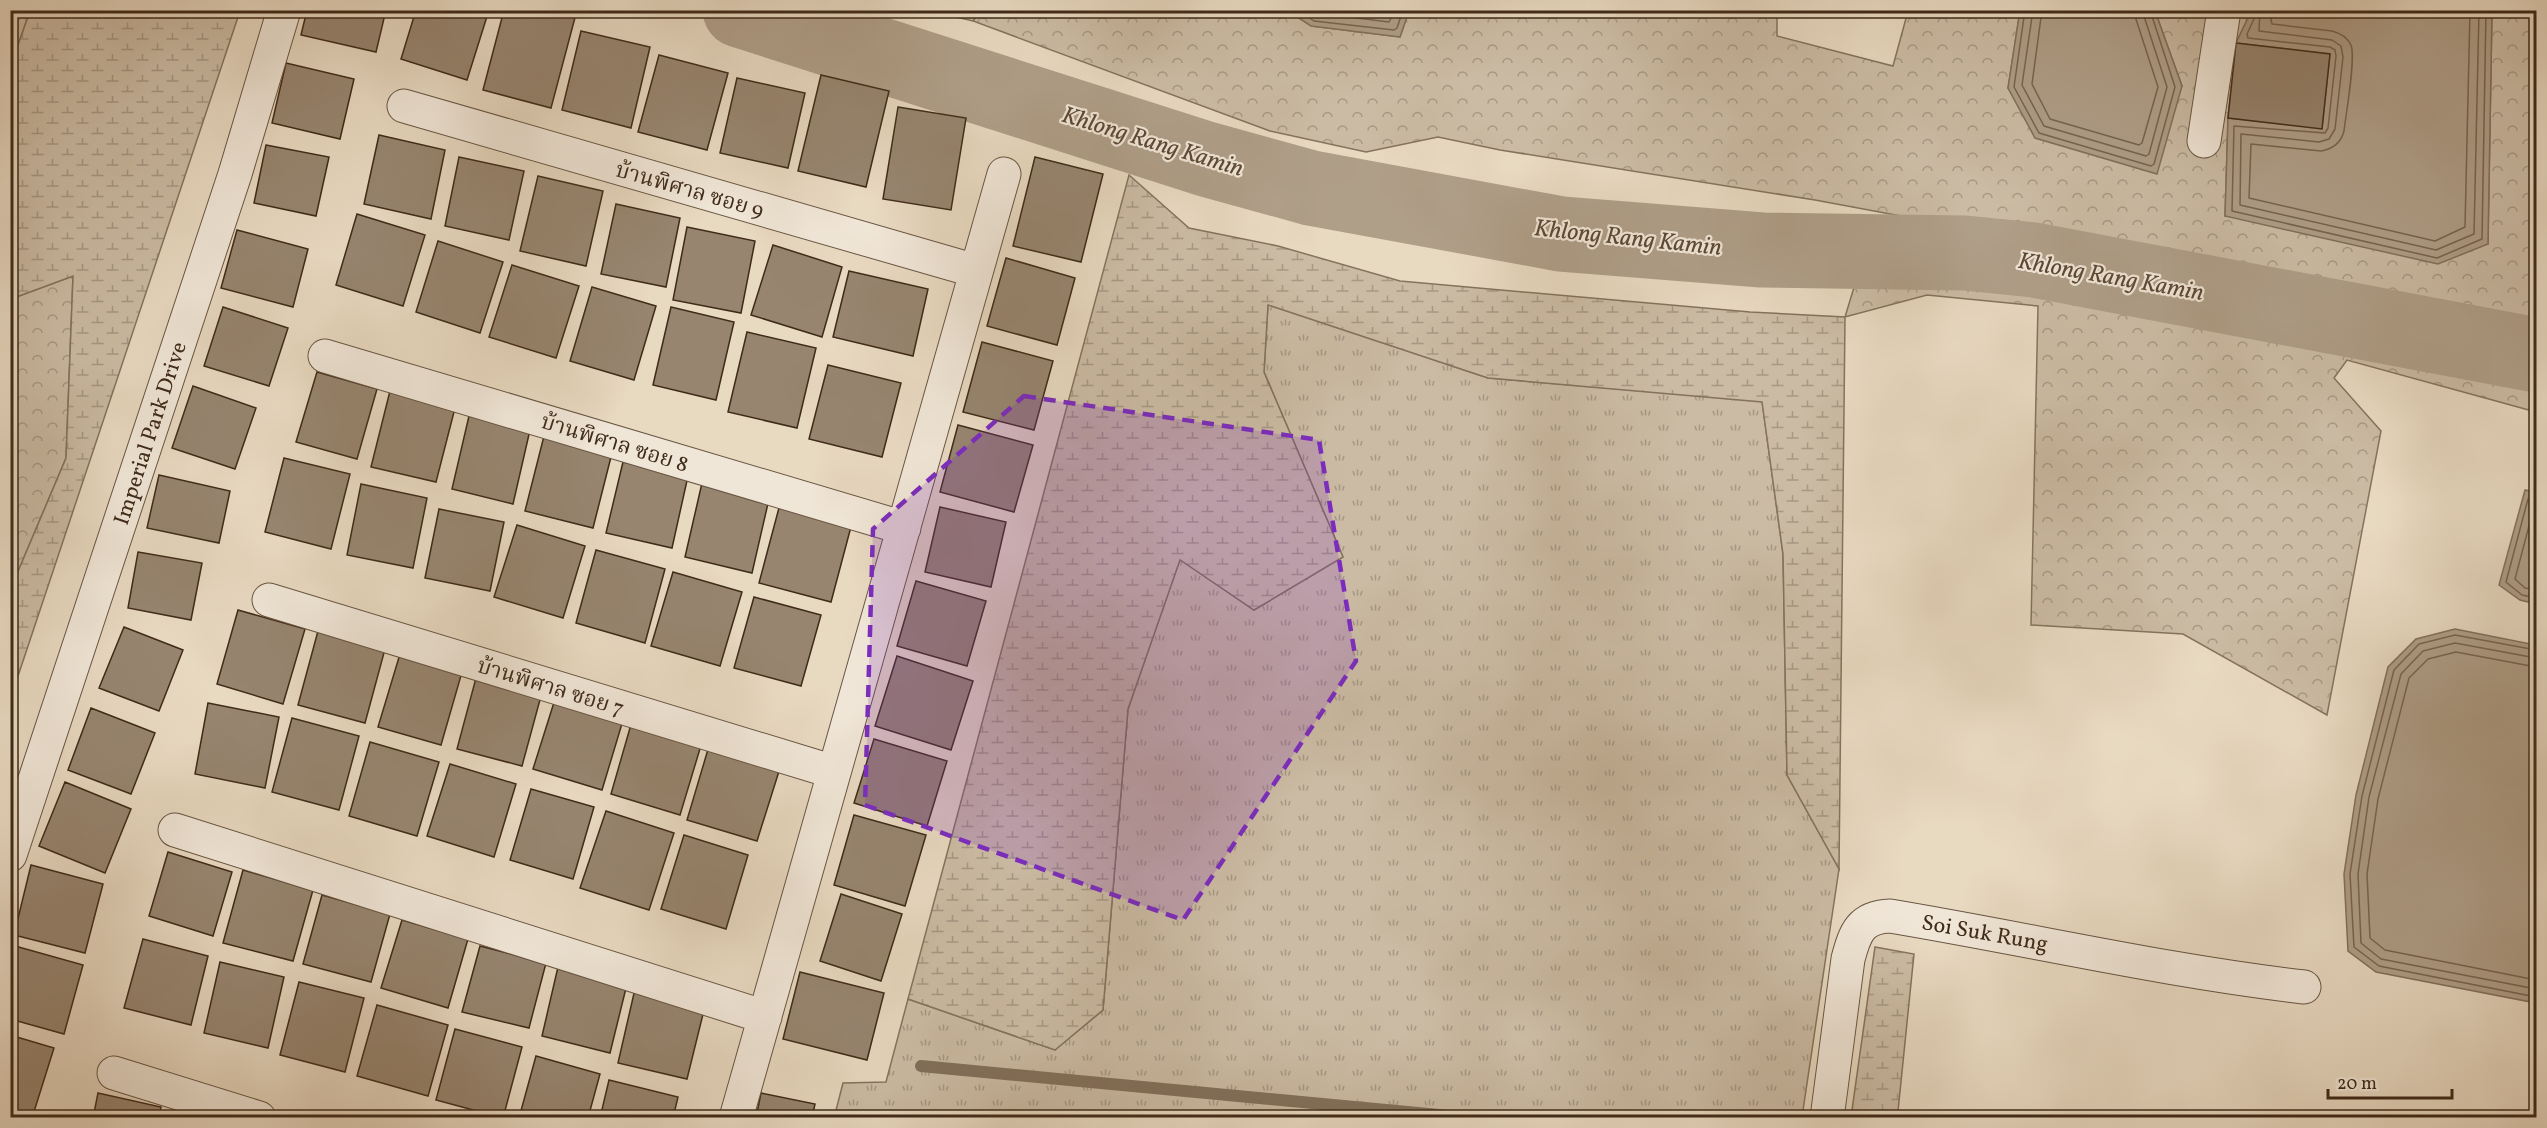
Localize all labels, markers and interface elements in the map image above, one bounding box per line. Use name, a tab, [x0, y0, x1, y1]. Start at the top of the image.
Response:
water label: Khlong Rang Kamin	[1057, 99, 1247, 187]
street label: บ้านพิศาล ซอย 9	[612, 155, 767, 227]
water label: Khlong Rang Kamin	[1532, 212, 1723, 266]
water label: Khlong Rang Kamin	[2015, 245, 2206, 311]
street label: Imperial Park Drive	[107, 338, 196, 529]
street label: บ้านพิศาล ซอย 8	[537, 407, 692, 482]
street label: บ้านพิศาล ซอย 7	[473, 651, 628, 725]
street label: Soi Suk Rung	[1919, 908, 2050, 961]
scale bar	[2328, 1062, 2452, 1100]
text: 20 m	[2337, 1072, 2377, 1097]

